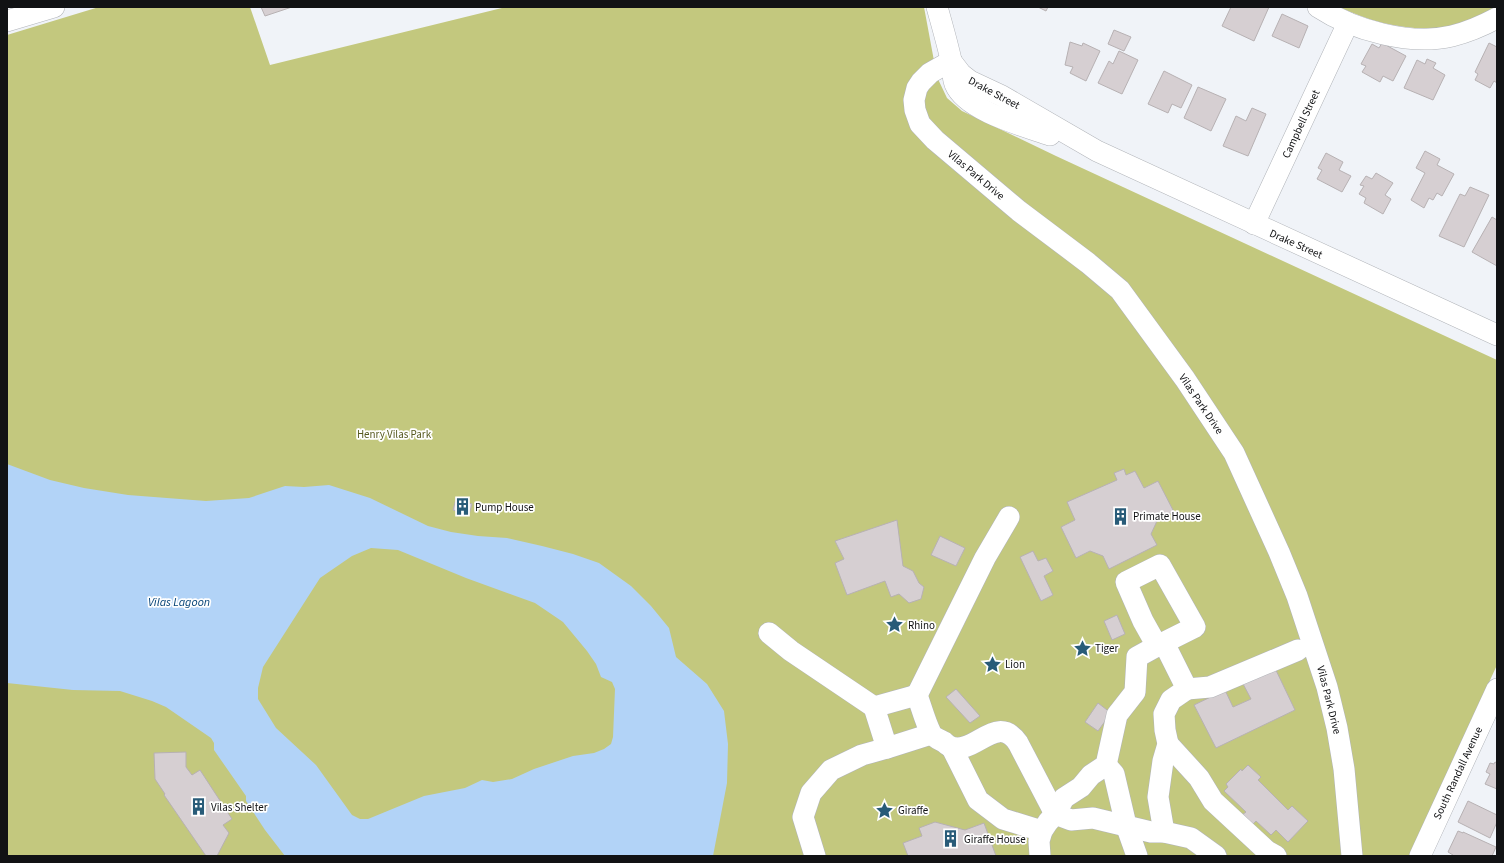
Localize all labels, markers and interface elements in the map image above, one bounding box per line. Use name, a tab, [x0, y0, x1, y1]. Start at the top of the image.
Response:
street label: Drake Street	[966, 73, 1023, 113]
street label: Campbell Street	[1279, 87, 1324, 161]
street label: Vilas Park Drive	[944, 147, 1008, 204]
street label: Drake Street	[1267, 226, 1325, 262]
street label: Vilas Park Drive	[1175, 371, 1227, 438]
park label: Henry Vilas Park	[357, 427, 432, 442]
building icon: Pump House	[452, 497, 472, 517]
place label: Pump House	[475, 500, 534, 515]
building icon: Primate House	[1110, 506, 1130, 526]
place label: Primate House	[1133, 509, 1201, 524]
water label: Vilas Lagoon	[148, 594, 210, 611]
place icon: Rhino	[885, 615, 905, 635]
place label: Rhino	[908, 618, 935, 633]
place icon: Tiger	[1072, 638, 1092, 658]
place label: Tiger	[1095, 641, 1118, 656]
place icon: Lion	[982, 654, 1002, 674]
place label: Lion	[1005, 657, 1025, 672]
street label: Vilas Park Drive	[1313, 664, 1345, 736]
street label: South Randall Avenue	[1430, 724, 1486, 822]
building icon: Vilas Shelter	[188, 797, 208, 817]
place label: Vilas Shelter	[211, 800, 268, 815]
place icon: Giraffe	[875, 800, 895, 820]
place label: Giraffe	[898, 803, 929, 818]
building icon: Giraffe House	[941, 829, 961, 849]
place label: Giraffe House	[964, 832, 1026, 847]

